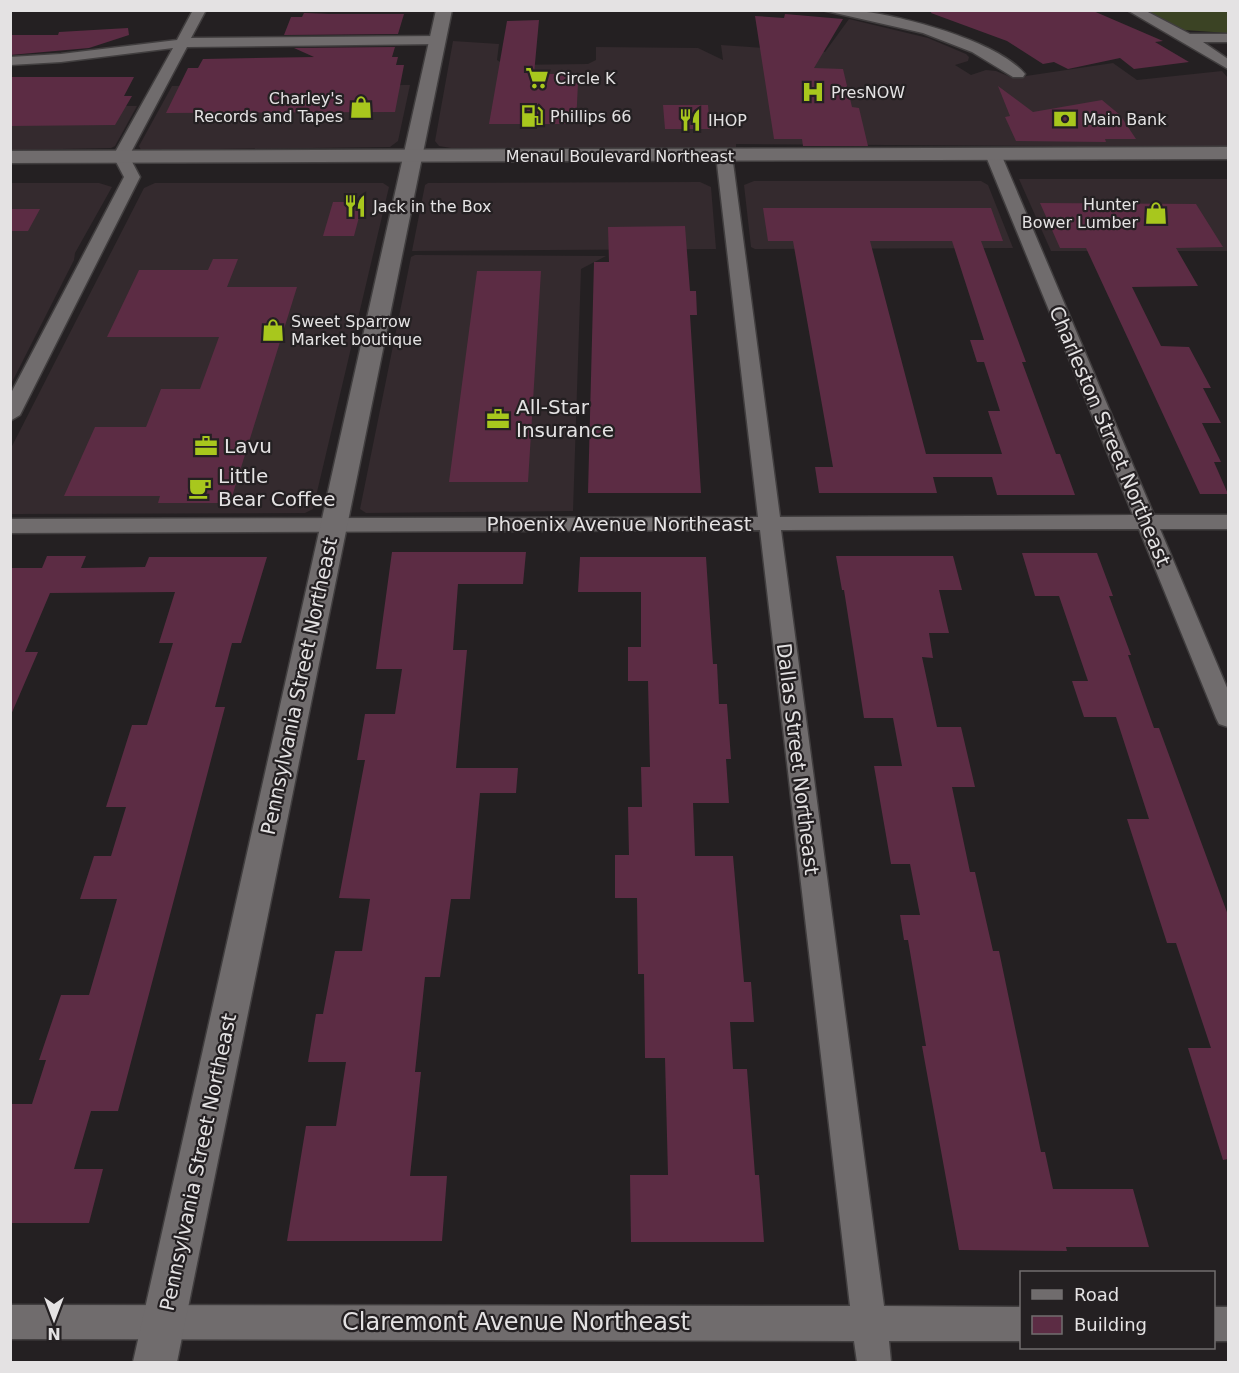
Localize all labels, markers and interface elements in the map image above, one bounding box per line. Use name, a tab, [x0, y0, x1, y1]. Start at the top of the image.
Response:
supermarket icon: Circle K	[524, 65, 550, 91]
place label: Circle K	[555, 69, 616, 88]
hospital icon: PresNOW	[800, 79, 826, 105]
place label: PresNOW	[831, 83, 905, 102]
place label: Charley's Records and Tapes	[194, 89, 343, 126]
shop icon: Charley's Records and Tapes	[348, 94, 374, 120]
fuel station icon: Phillips 66	[519, 103, 545, 129]
bank icon: Main Bank	[1052, 106, 1078, 132]
place label: Phillips 66	[550, 107, 632, 126]
restaurant icon: IHOP	[677, 107, 703, 133]
place label: Main Bank	[1083, 110, 1167, 129]
place label: IHOP	[708, 111, 747, 130]
street label: Menaul Boulevard Northeast	[506, 147, 734, 166]
restaurant icon: Jack in the Box	[342, 193, 368, 219]
place label: Hunter Bower Lumber	[1022, 195, 1138, 232]
place label: Jack in the Box	[372, 197, 491, 216]
shop icon: Hunter Bower Lumber	[1143, 200, 1169, 226]
street label: Charleston Street Northeast	[1044, 302, 1176, 570]
place label: Sweet Sparrow Market boutique	[291, 312, 422, 349]
shop icon: Sweet Sparrow Market boutique	[260, 317, 286, 343]
place label: All-Star Insurance	[516, 395, 614, 442]
office icon: All-Star Insurance	[485, 406, 511, 432]
office icon: Lavu	[193, 433, 219, 459]
place label: Lavu	[224, 434, 272, 458]
place label: Little Bear Coffee	[218, 464, 335, 511]
cafe icon: Little Bear Coffee	[187, 475, 213, 501]
street label: Phoenix Avenue Northeast	[486, 512, 752, 536]
street label: Pennsylvania Street Northeast	[256, 535, 342, 837]
street label: Dallas Street Northeast	[772, 642, 824, 877]
street label: Pennsylvania Street Northeast	[155, 1011, 241, 1313]
legend	[1020, 1271, 1215, 1349]
text: Road	[1074, 1284, 1119, 1305]
north arrow	[24, 1289, 84, 1349]
street label: Claremont Avenue Northeast	[342, 1308, 690, 1336]
text: Building	[1074, 1314, 1147, 1335]
text: N	[47, 1324, 61, 1343]

